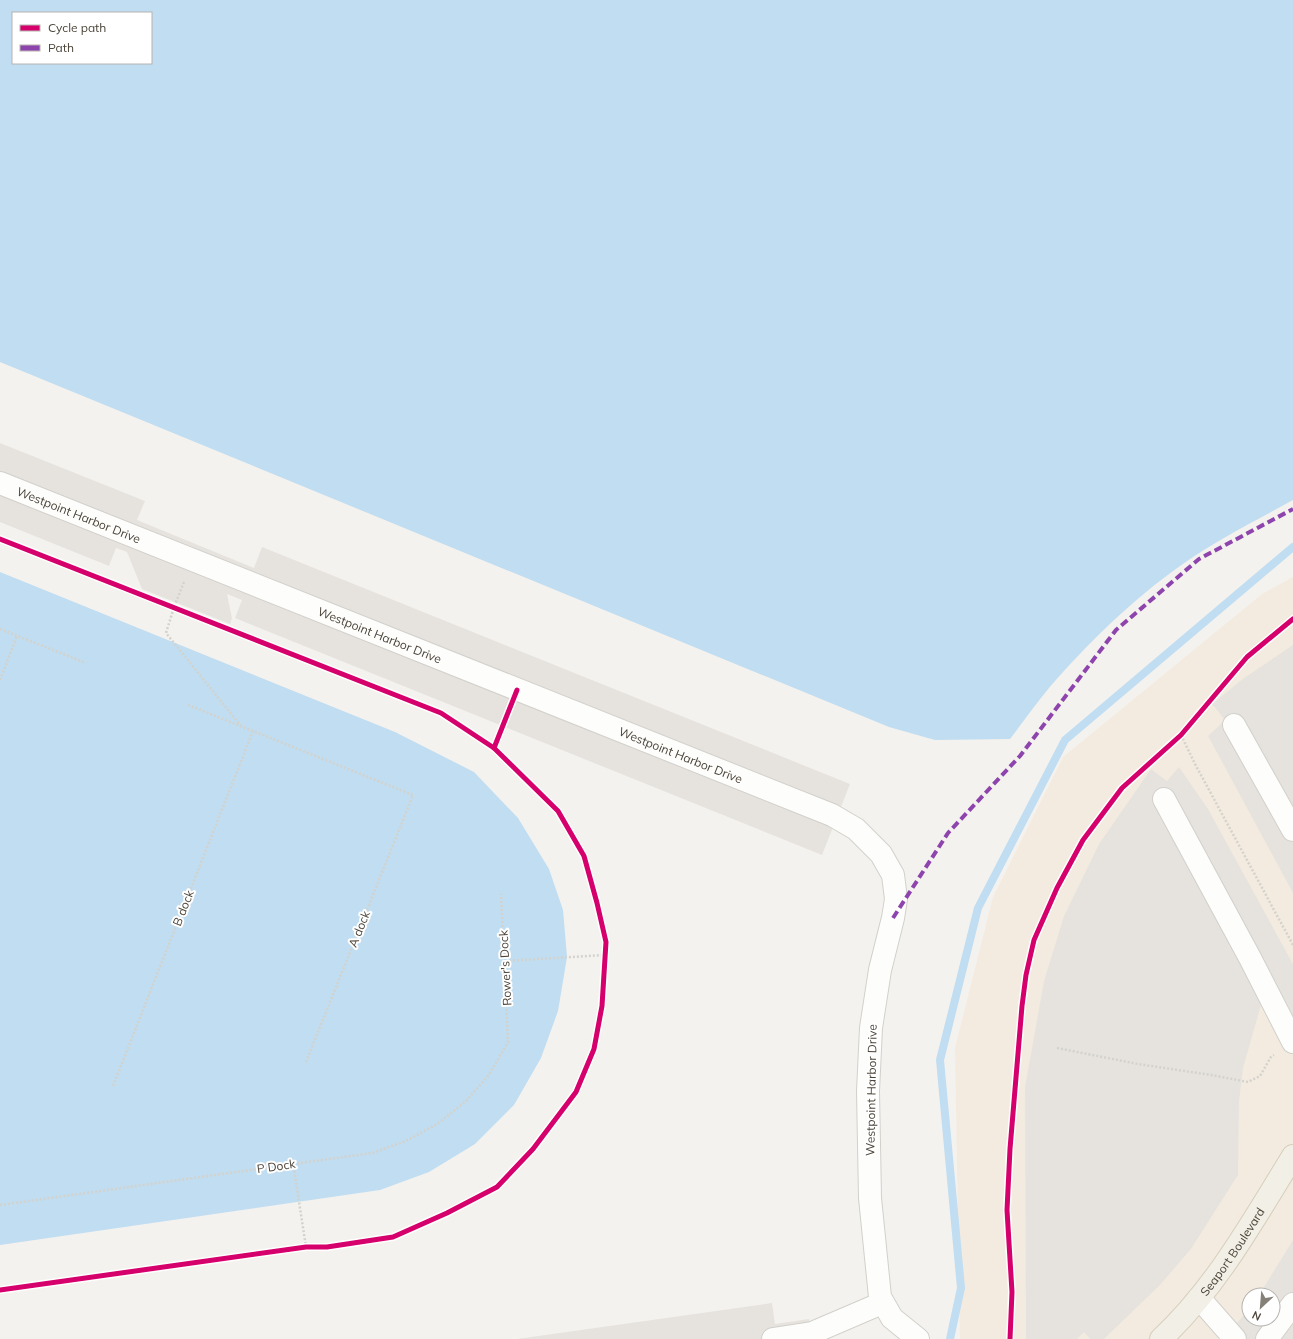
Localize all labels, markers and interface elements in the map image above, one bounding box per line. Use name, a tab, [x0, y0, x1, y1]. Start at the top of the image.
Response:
legend	[12, 12, 152, 64]
text: Cycle path	[48, 20, 106, 35]
text: Path	[48, 40, 74, 55]
street label: Westpoint Harbor Drive	[15, 483, 143, 546]
street label: Westpoint Harbor Drive	[316, 603, 444, 666]
street label: Westpoint Harbor Drive	[617, 723, 745, 786]
street label: B dock	[169, 887, 197, 928]
street label: A dock	[345, 908, 373, 949]
street label: Rower's Dock	[495, 929, 514, 1006]
street label: Westpoint Harbor Drive	[862, 1024, 880, 1156]
street label: P Dock	[256, 1156, 297, 1176]
street label: Seaport Boulevard	[1197, 1205, 1267, 1299]
north arrow	[1241, 1287, 1281, 1327]
text: N	[1250, 1308, 1263, 1324]

